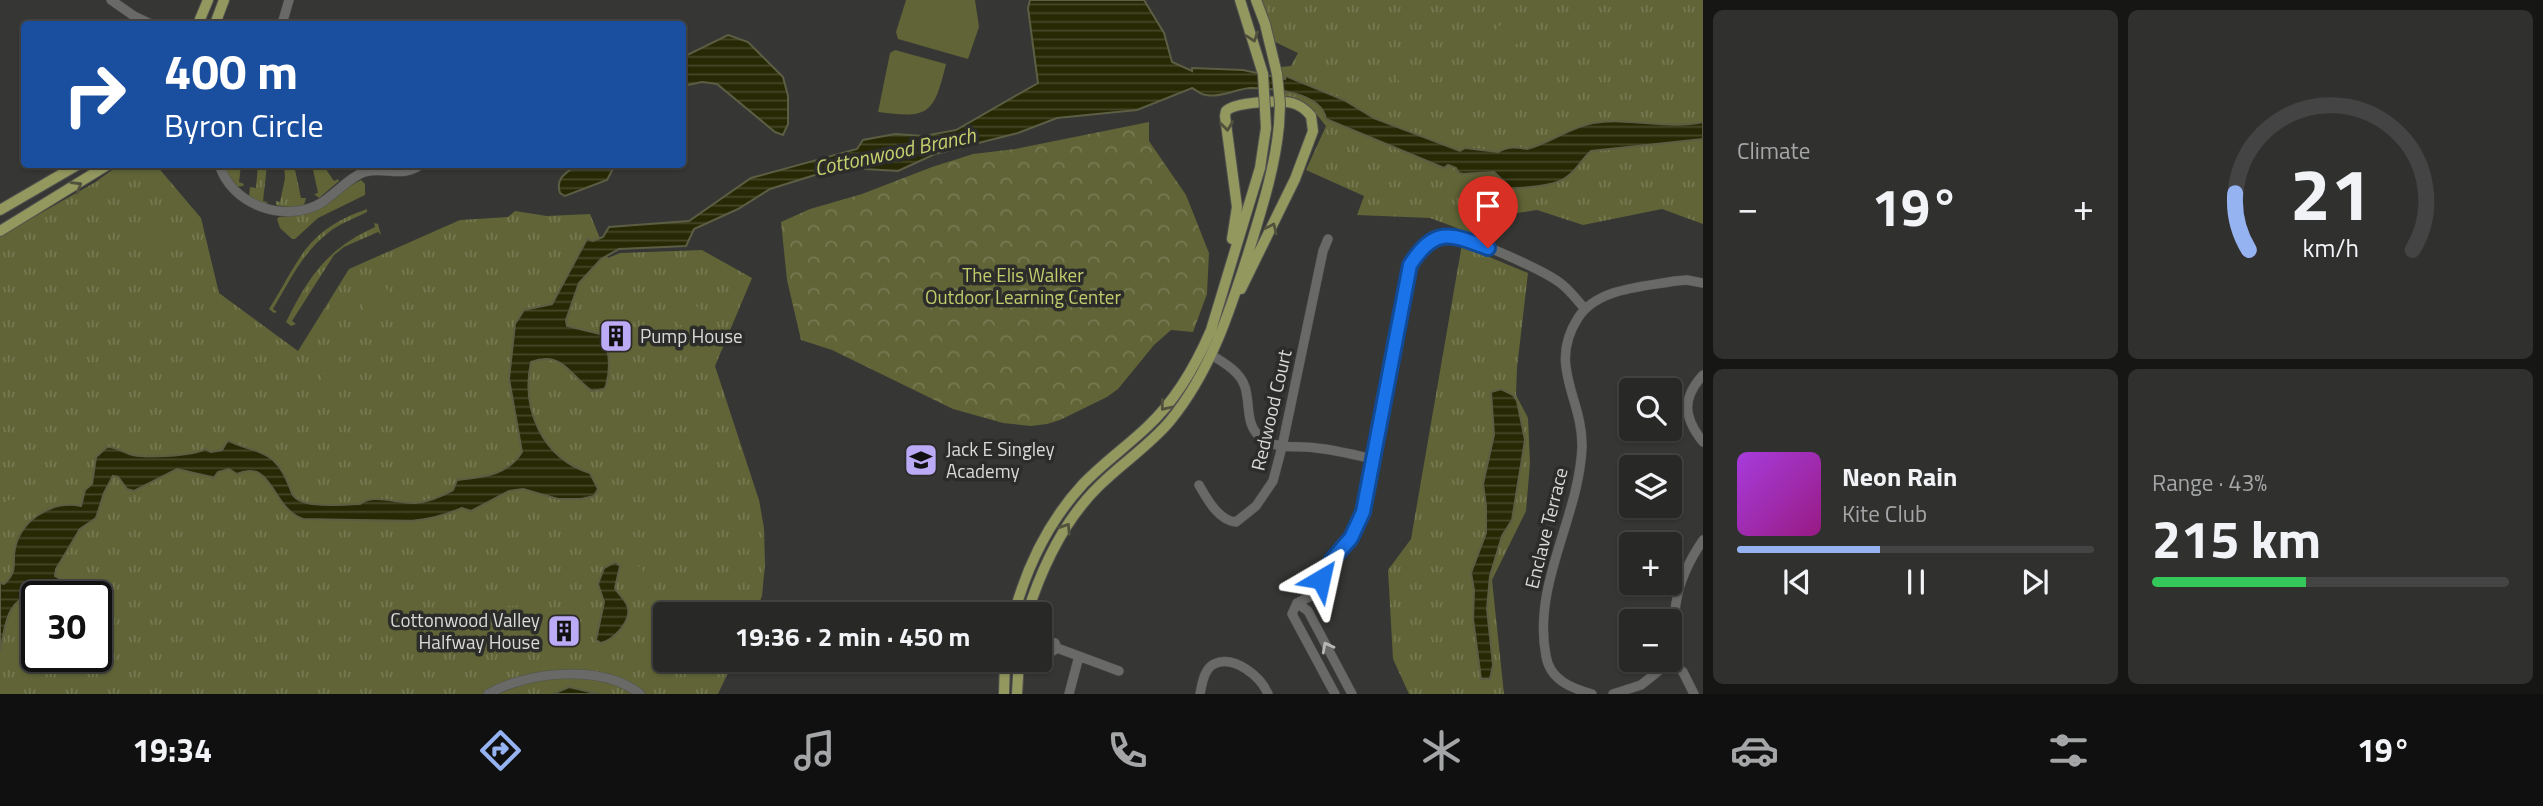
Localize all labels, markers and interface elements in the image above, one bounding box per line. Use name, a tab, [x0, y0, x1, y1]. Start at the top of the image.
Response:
one-way arrow	[1245, 30, 1259, 42]
text: 400 m	[164, 33, 298, 108]
icon: right	[49, 49, 140, 140]
text: Byron Circle	[164, 101, 324, 149]
water label: Cottonwood Branch	[811, 118, 979, 184]
one-way arrow	[1220, 120, 1235, 132]
text: Climate	[1737, 133, 1810, 168]
text: 21	[2290, 139, 2371, 249]
text: 19°	[1872, 167, 1959, 246]
pin	[1458, 176, 1518, 248]
text: −	[1737, 178, 1758, 236]
text: +	[2073, 178, 2094, 236]
one-way arrow	[69, 182, 82, 195]
icon: arrive	[1469, 187, 1507, 225]
one-way arrow	[1264, 223, 1278, 235]
text: km/h	[2302, 229, 2359, 267]
park label: The Elis Walker Outdoor Learning Center	[925, 260, 1121, 311]
building icon: Pump House	[597, 317, 635, 355]
place label: Pump House	[640, 321, 743, 350]
street label: Redwood Court	[1243, 346, 1299, 473]
map controls	[1619, 378, 1682, 672]
button: search	[1619, 378, 1682, 441]
one-way arrow	[1160, 399, 1173, 411]
place label: Jack E Singley Academy	[946, 434, 1055, 485]
school or university icon: Jack E Singley Academy	[902, 441, 940, 479]
button: layers	[1619, 455, 1682, 518]
text: Neon Rain	[1842, 457, 1957, 496]
street label: Enclave Terrace	[1516, 464, 1575, 591]
text: Range · 43%	[2152, 465, 2267, 500]
text: Kite Club	[1842, 496, 1927, 531]
text: 215 km	[2152, 499, 2321, 578]
one-way arrow	[1057, 523, 1070, 536]
button: +	[1619, 532, 1682, 595]
position arrow	[1284, 542, 1358, 616]
icon: previous	[1778, 563, 1816, 601]
icon: pause	[1897, 563, 1935, 601]
icon: next	[2016, 563, 2054, 601]
speed limit sign: 30	[21, 581, 112, 672]
place label: Cottonwood Valley Halfway House	[390, 605, 540, 656]
button: −	[1619, 609, 1682, 672]
building icon: Cottonwood Valley Halfway House	[545, 612, 583, 650]
text: 19:36 · 2 min · 450 m	[735, 617, 970, 656]
one-way arrow	[1322, 642, 1335, 654]
text: 19:34	[132, 726, 212, 774]
icon: directions	[476, 726, 525, 775]
icon: music	[790, 726, 839, 775]
icon: phone	[1103, 726, 1152, 775]
icon: climate	[1417, 726, 1466, 775]
icon: car	[1730, 726, 1779, 775]
icon: filters	[2044, 726, 2093, 775]
text: 19°	[2357, 726, 2411, 774]

